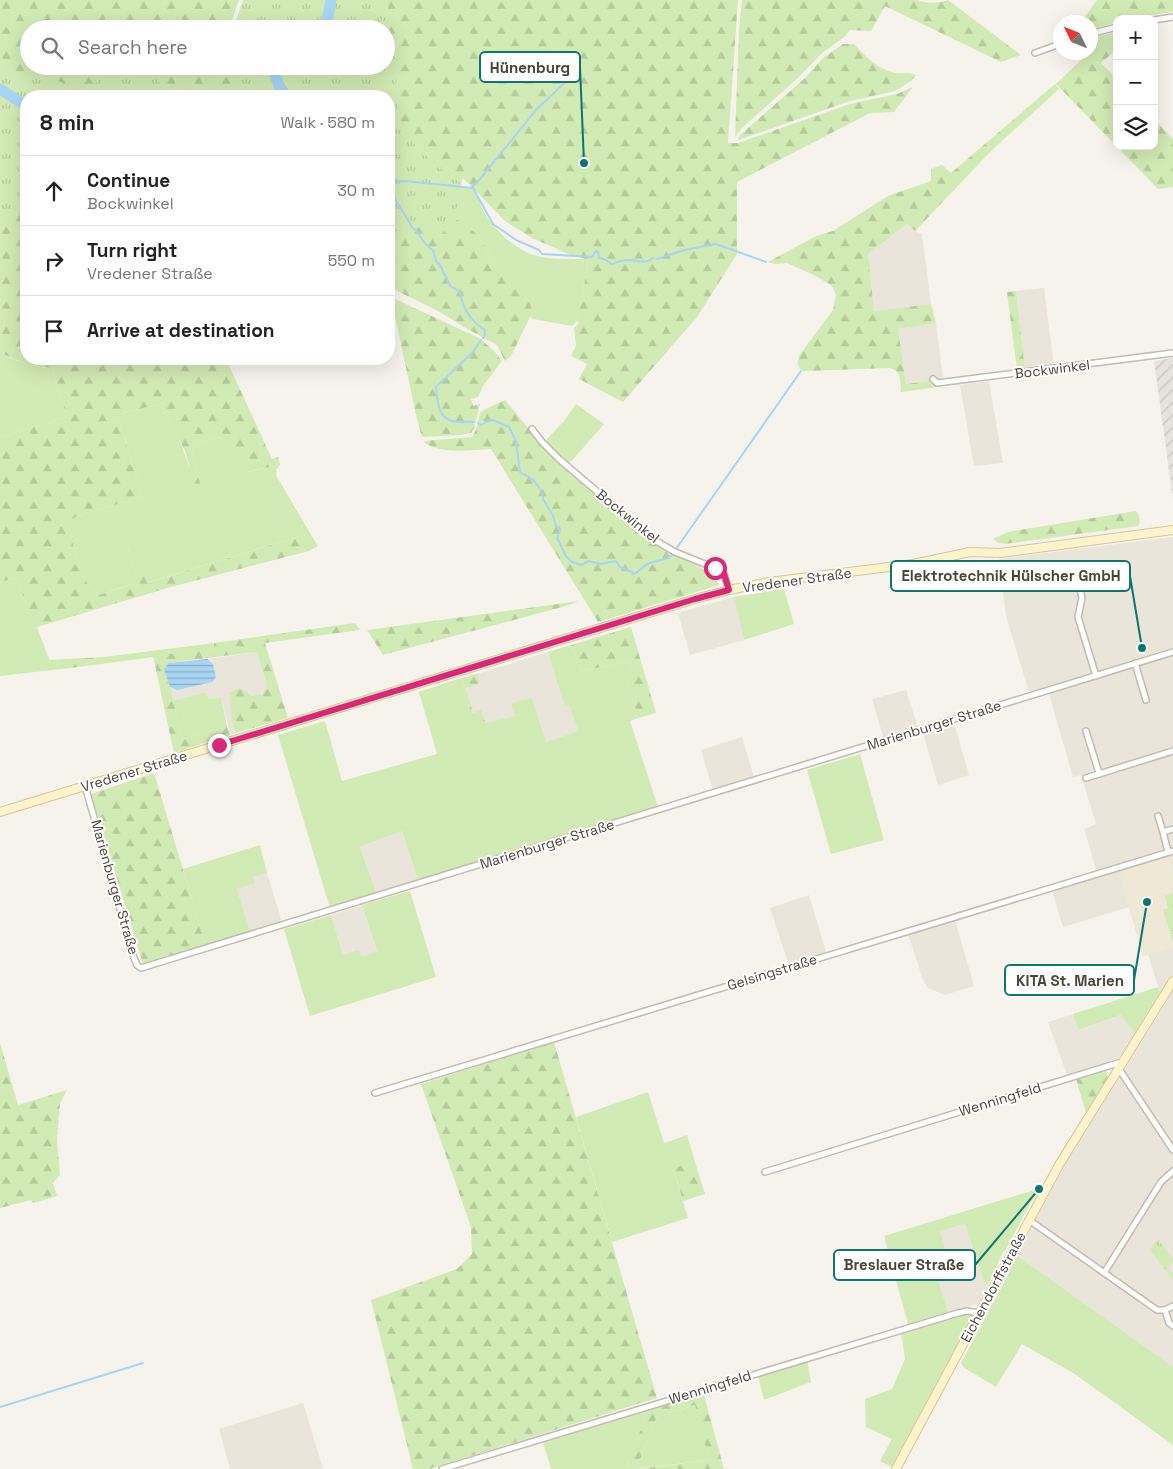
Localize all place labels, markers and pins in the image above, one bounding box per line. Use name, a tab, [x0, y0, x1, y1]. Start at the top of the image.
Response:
callout: Hünenburg	[480, 52, 580, 82]
callout: Elektrotechnik Hülscher GmbH	[891, 561, 1130, 591]
callout: KITA St. Marien	[1005, 965, 1134, 995]
callout: Breslauer Straße	[834, 1250, 975, 1280]

